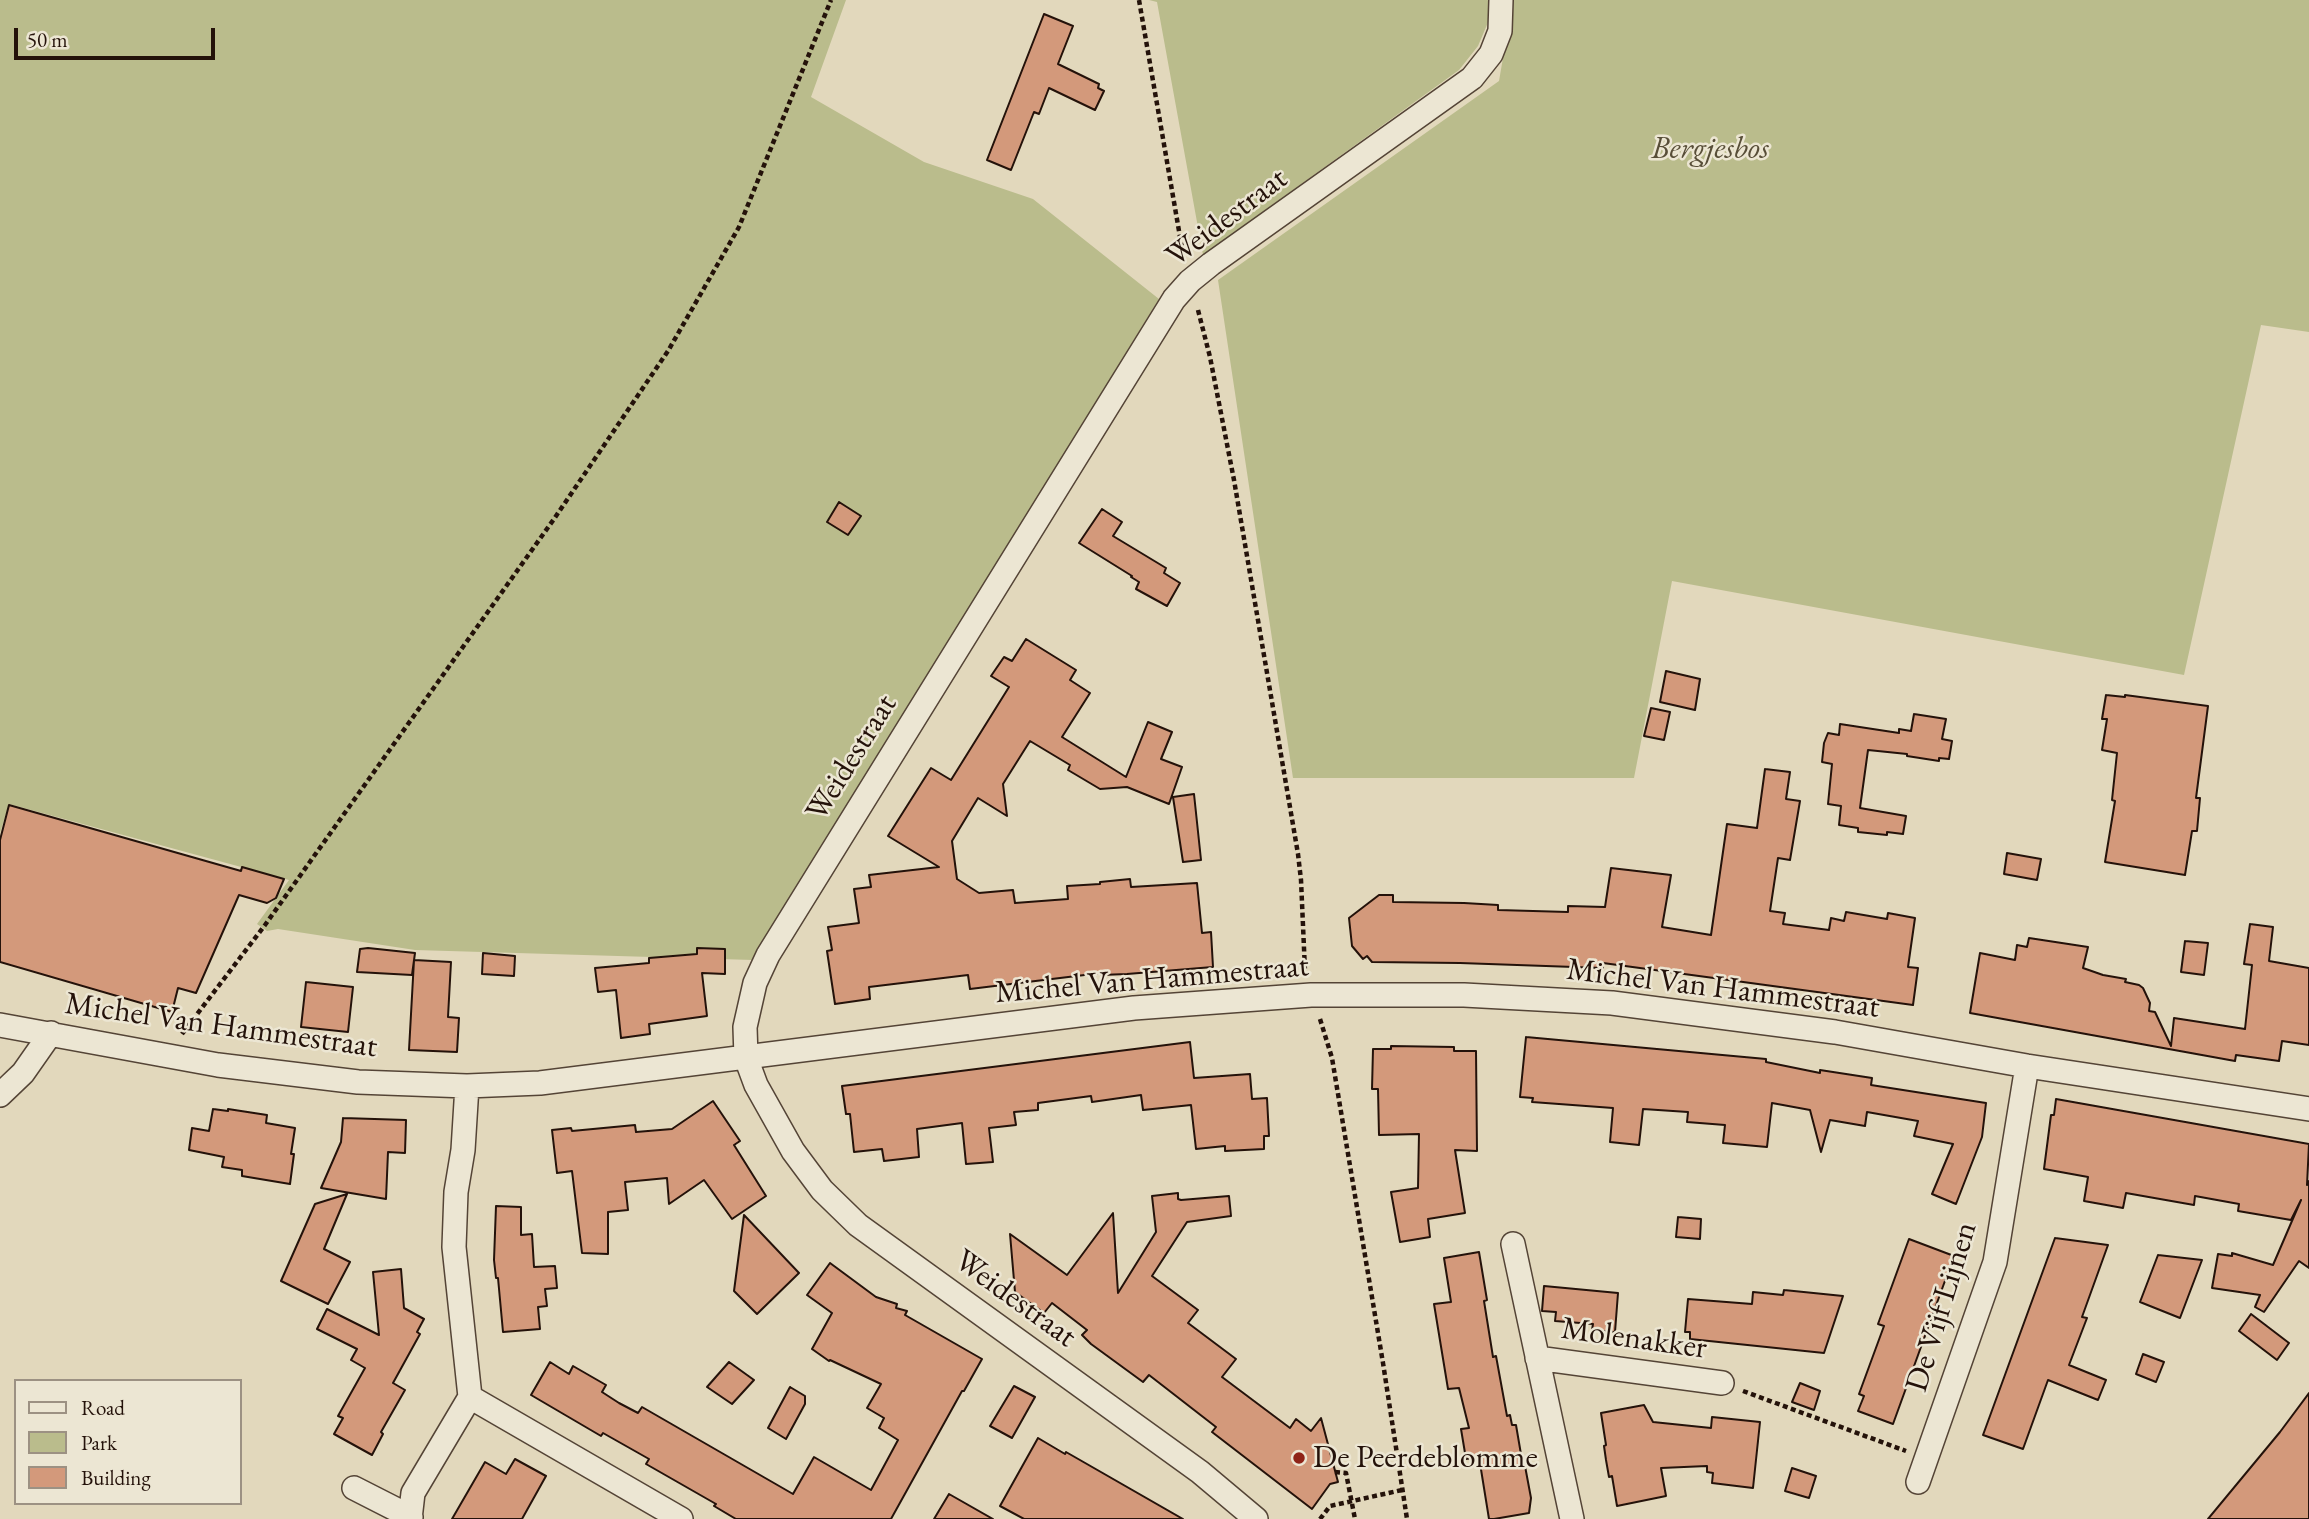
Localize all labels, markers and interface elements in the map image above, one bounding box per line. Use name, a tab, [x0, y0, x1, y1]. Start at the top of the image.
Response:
scale bar	[18, 14, 219, 58]
text: 50 m	[27, 26, 68, 53]
park label: Bergjesbos	[1651, 130, 1769, 168]
street label: Weidestraat	[1159, 160, 1295, 276]
street label: Weidestraat	[798, 688, 906, 828]
street label: Michel Van Hammestraat	[994, 947, 1310, 1013]
street label: Michel Van Hammestraat	[1564, 951, 1882, 1027]
street label: Michel Van Hammestraat	[62, 985, 380, 1067]
street label: De Vijf Lijnen	[1898, 1217, 1986, 1397]
street label: Weidestraat	[946, 1242, 1084, 1356]
street label: Molenakker	[1559, 1310, 1709, 1368]
legend	[14, 1379, 242, 1505]
text: Road	[81, 1394, 125, 1421]
text: Park	[81, 1429, 117, 1456]
place label: De Peerdeblomme	[1313, 1439, 1538, 1477]
marker: De Peerdeblomme	[1291, 1450, 1307, 1466]
text: Building	[81, 1464, 151, 1491]

